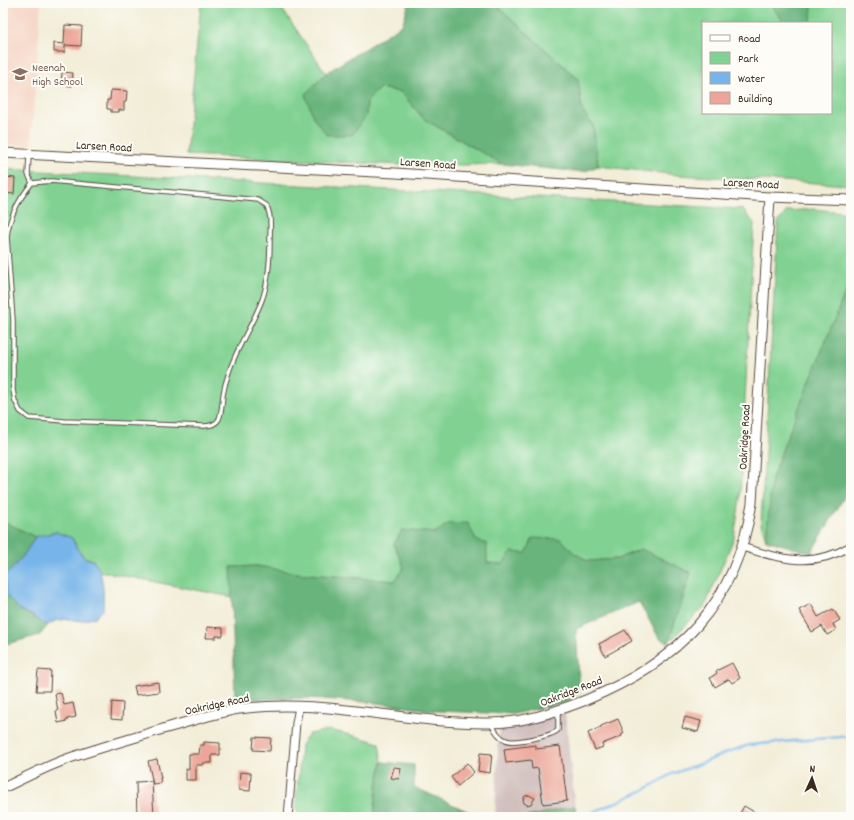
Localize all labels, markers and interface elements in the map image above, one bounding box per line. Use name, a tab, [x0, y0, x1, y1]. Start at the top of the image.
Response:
legend	[702, 22, 832, 114]
text: Road	[738, 31, 760, 48]
text: Park	[738, 51, 759, 68]
place label: Neenah High School	[32, 60, 83, 91]
school or university icon: Neenah High School	[11, 65, 29, 83]
text: Water	[738, 71, 765, 88]
text: Building	[738, 91, 773, 108]
street label: Larsen Road	[75, 138, 132, 157]
street label: Larsen Road	[399, 154, 456, 175]
street label: Larsen Road	[722, 175, 779, 194]
street label: Oakridge Road	[735, 404, 756, 470]
street label: Oakridge Road	[538, 673, 605, 712]
street label: Oakridge Road	[184, 690, 251, 721]
north arrow	[792, 758, 832, 798]
text: N	[809, 762, 816, 778]

